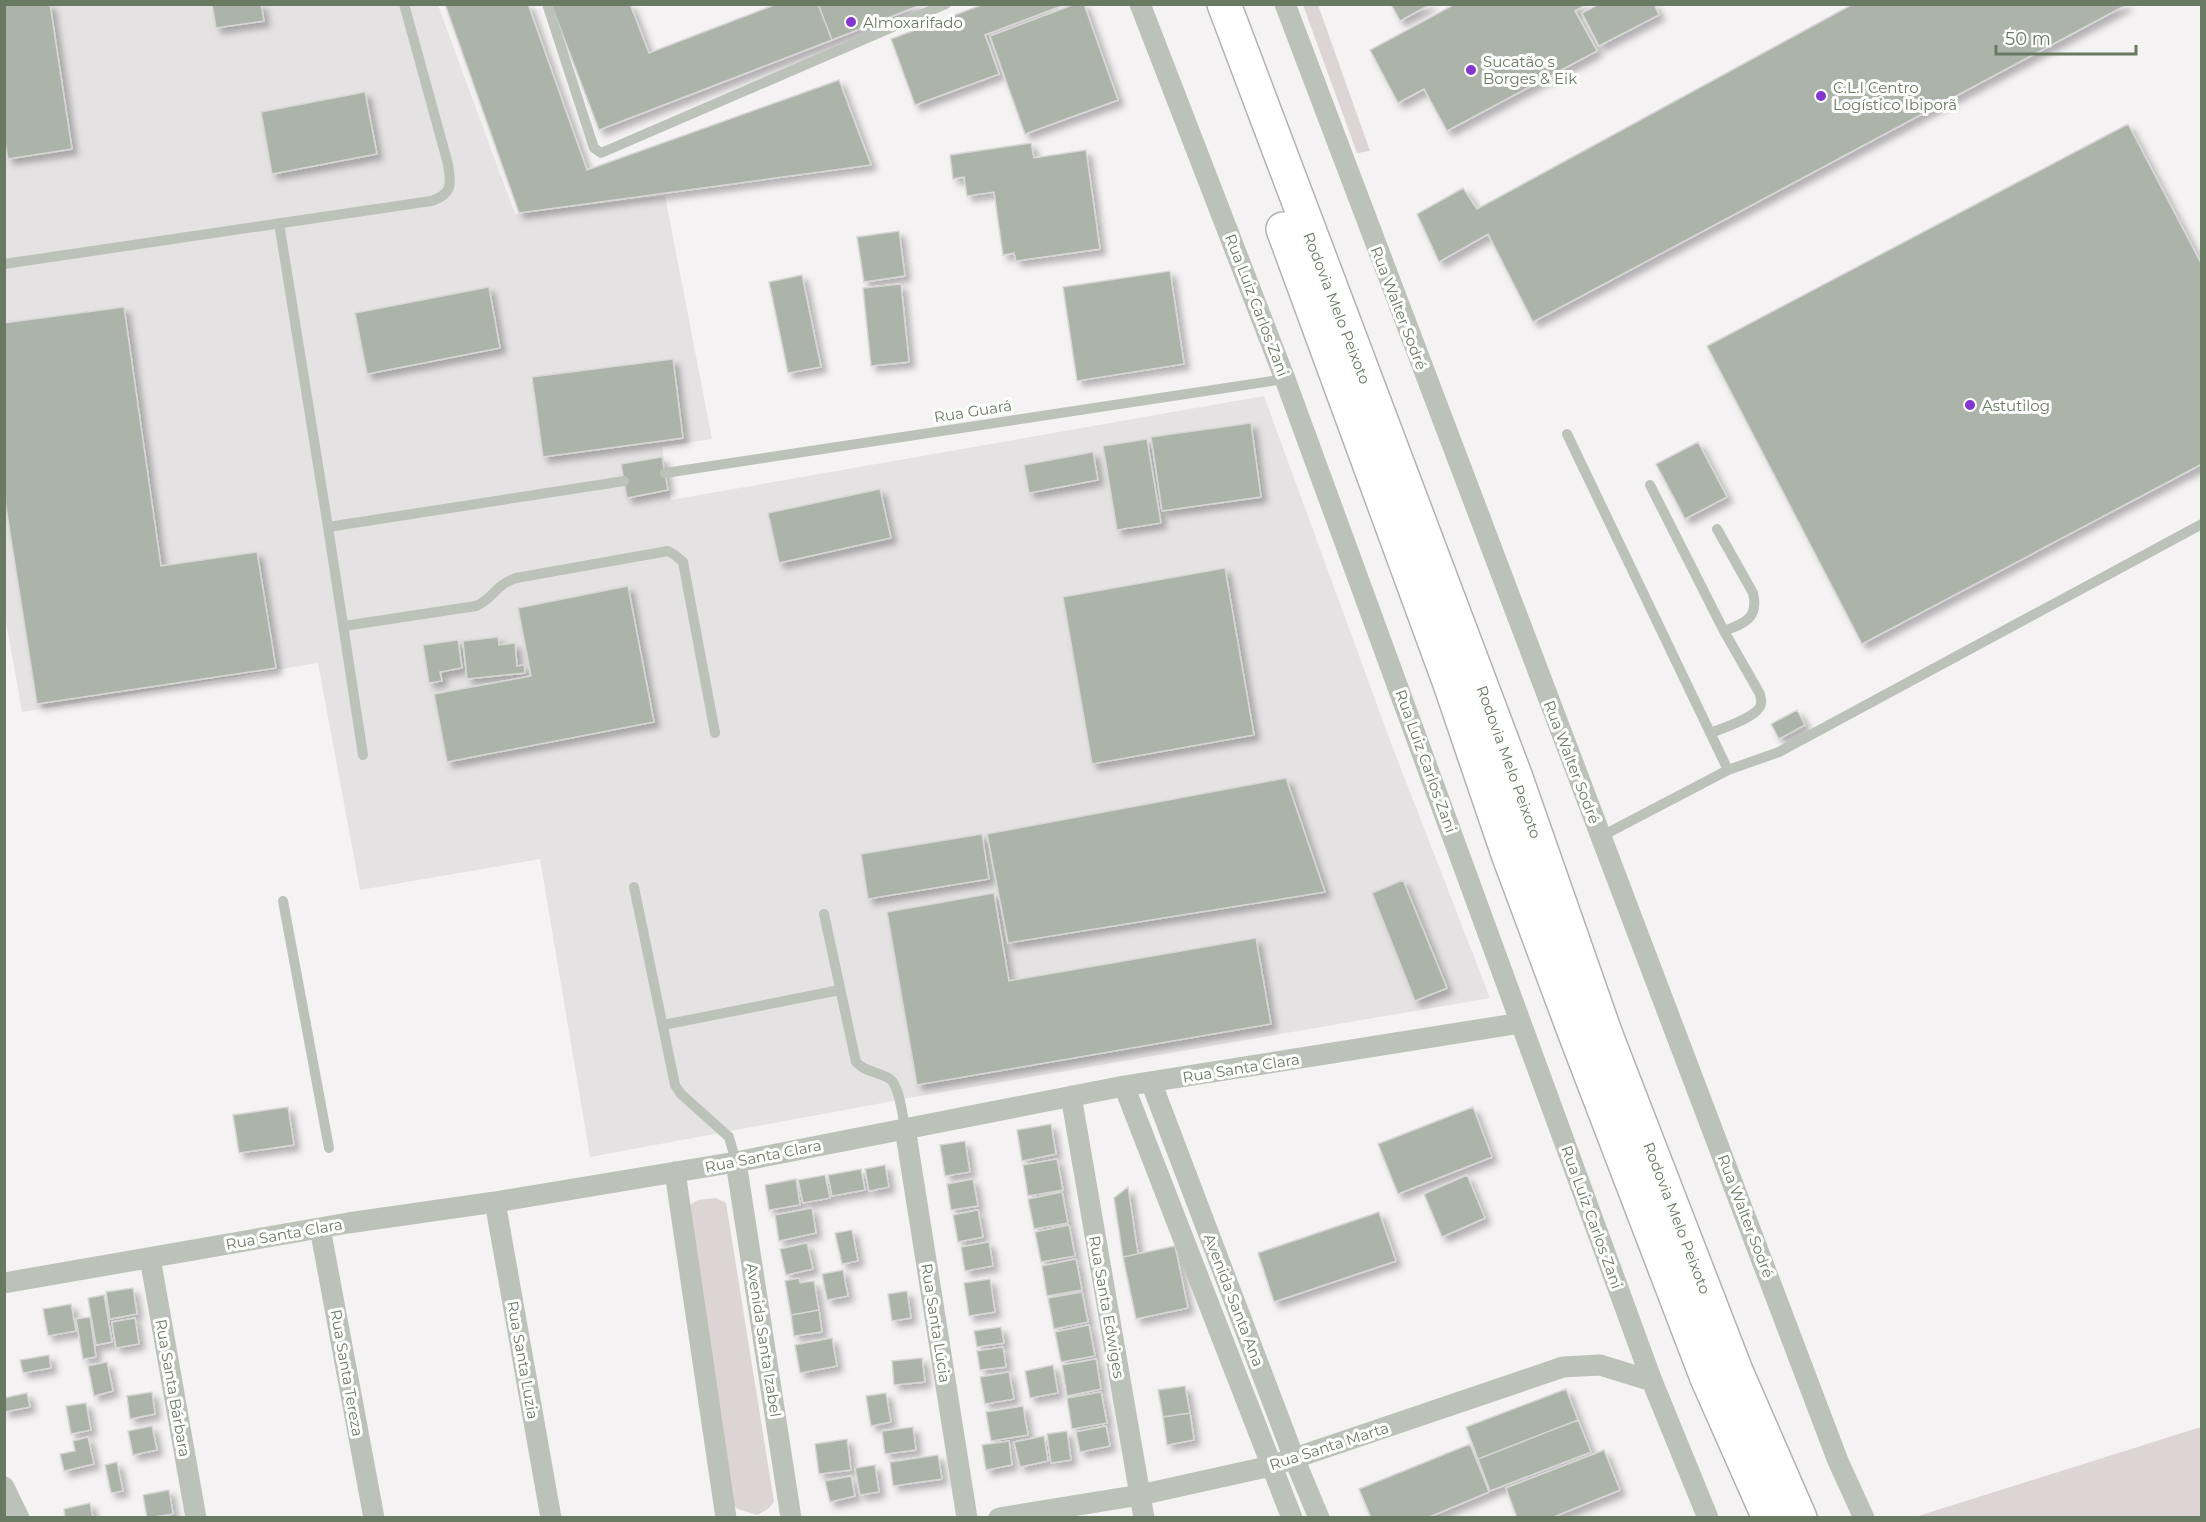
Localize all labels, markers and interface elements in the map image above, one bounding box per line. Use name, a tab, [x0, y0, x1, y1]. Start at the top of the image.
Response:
place label: Almoxarifado	[863, 13, 963, 32]
marker: Almoxarifado	[844, 15, 858, 29]
scale bar	[1996, 18, 2136, 56]
text: 50 m	[2005, 28, 2051, 50]
place label: Sucatão s Borges & Eik	[1483, 52, 1577, 88]
marker: Sucatão s Borges & Eik	[1464, 63, 1478, 77]
place label: C.L.I Centro Logístico Ibiporã	[1833, 78, 1957, 114]
marker: C.L.I Centro Logístico Ibiporã	[1814, 89, 1828, 103]
street label: Rodovia Melo Peixoto	[1299, 229, 1375, 387]
street label: Rua Luiz Carlos Zani	[1221, 231, 1293, 379]
street label: Rua Walter Sodré	[1367, 244, 1431, 372]
street label: Rua Guará	[933, 395, 1013, 427]
place label: Astutilog	[1982, 396, 2050, 415]
marker: Astutilog	[1963, 398, 1977, 412]
street label: Rodovia Melo Peixoto	[1472, 683, 1546, 841]
street label: Rua Luiz Carlos Zani	[1391, 687, 1461, 835]
street label: Rua Walter Sodré	[1540, 698, 1604, 826]
street label: Rua Santa Clara	[1181, 1049, 1301, 1087]
street label: Rua Santa Clara	[703, 1135, 823, 1177]
street label: Rodovia Melo Peixoto	[1639, 1139, 1715, 1297]
street label: Rua Luiz Carlos Zani	[1557, 1143, 1627, 1291]
street label: Rua Walter Sodré	[1714, 1152, 1778, 1280]
street label: Rua Santa Clara	[224, 1214, 344, 1254]
street label: Avenida Santa Ana	[1200, 1231, 1268, 1369]
street label: Rua Santa Edwiges	[1085, 1234, 1129, 1380]
street label: Avenida Santa Izabel	[742, 1262, 786, 1418]
street label: Rua Santa Lúcia	[917, 1262, 955, 1384]
street label: Rua Santa Luzia	[503, 1299, 543, 1421]
street label: Rua Santa Tereza	[326, 1308, 368, 1438]
street label: Rua Santa Bárbara	[152, 1318, 194, 1458]
street label: Rua Santa Marta	[1267, 1418, 1391, 1474]

